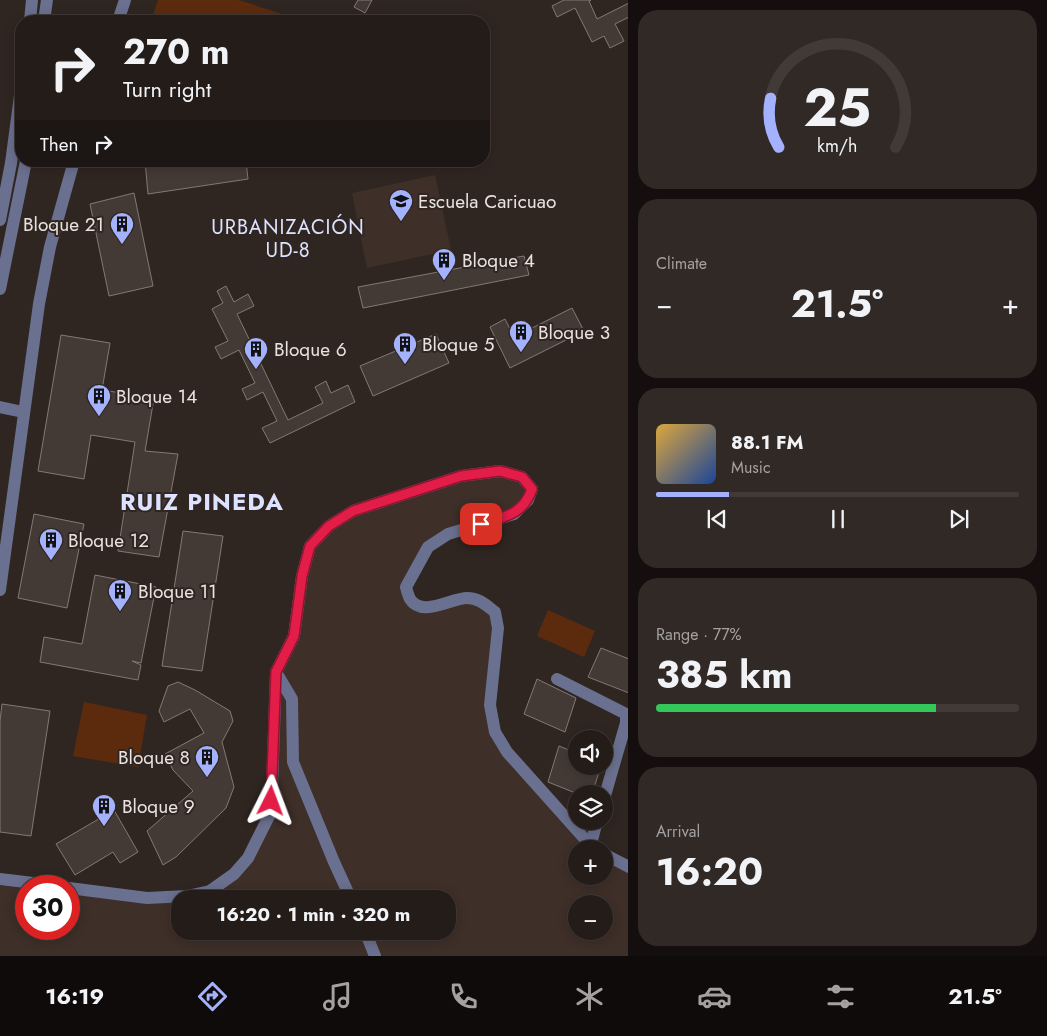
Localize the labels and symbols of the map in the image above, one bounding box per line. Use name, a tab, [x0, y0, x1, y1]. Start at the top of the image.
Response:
school or university icon: Escuela Caricuao	[388, 188, 414, 222]
place label: Escuela Caricuao	[418, 188, 556, 215]
place label: Bloque 21	[23, 211, 104, 238]
building icon: Bloque 21	[109, 211, 135, 245]
district label: URBANIZACIÓN UD-8	[211, 213, 365, 265]
building icon: Bloque 4	[431, 247, 457, 281]
place label: Bloque 4	[462, 247, 535, 274]
building icon: Bloque 3	[508, 319, 534, 353]
place label: Bloque 3	[538, 319, 610, 346]
building icon: Bloque 5	[392, 331, 418, 365]
place label: Bloque 5	[422, 331, 494, 358]
building icon: Bloque 6	[243, 336, 269, 370]
place label: Bloque 6	[274, 336, 347, 363]
building icon: Bloque 14	[86, 383, 112, 417]
place label: Bloque 14	[116, 383, 197, 410]
district label: RUIZ PINEDA	[120, 484, 284, 519]
pin	[460, 503, 502, 545]
building icon: Bloque 12	[38, 527, 64, 561]
place label: Bloque 12	[68, 527, 149, 554]
building icon: Bloque 11	[107, 578, 133, 612]
place label: Bloque 11	[138, 578, 217, 605]
place label: Bloque 8	[118, 744, 190, 771]
building icon: Bloque 8	[194, 744, 220, 778]
position arrow	[244, 774, 296, 826]
building icon: Bloque 9	[91, 793, 117, 827]
place label: Bloque 9	[122, 793, 195, 820]
speed limit sign: 30	[15, 875, 80, 940]

